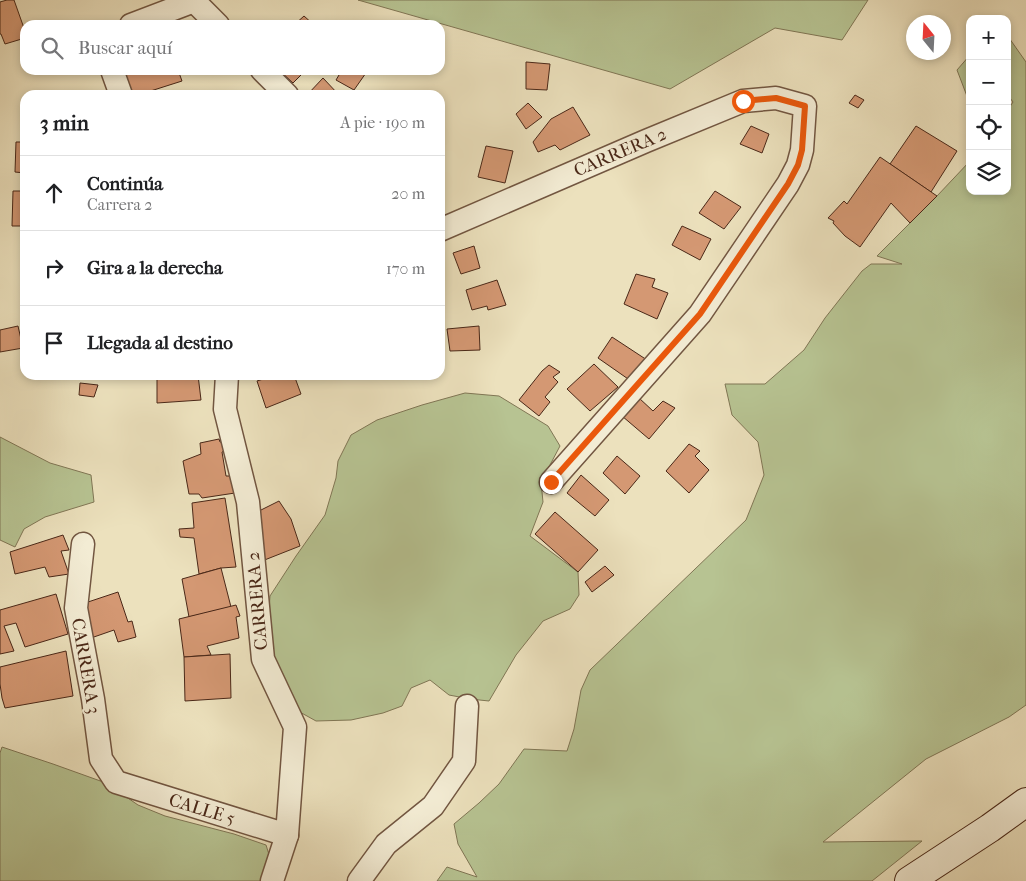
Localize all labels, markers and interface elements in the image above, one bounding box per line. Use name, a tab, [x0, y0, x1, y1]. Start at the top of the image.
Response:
north arrow	[906, 15, 951, 60]
map controls	[966, 15, 1011, 195]
button: +	[966, 15, 1011, 60]
search box	[20, 20, 445, 75]
icon: search	[38, 34, 66, 62]
text: Buscar aquí	[78, 37, 172, 59]
button: −	[966, 60, 1011, 105]
route start	[732, 90, 755, 113]
button: locate	[966, 105, 1011, 150]
text: 3 min	[40, 111, 89, 135]
text: A pie · 190 m	[340, 113, 425, 132]
street label: CARRERA 2	[571, 124, 670, 181]
button: layers	[966, 150, 1011, 195]
text: Continúa	[87, 173, 163, 195]
icon: ahead	[40, 179, 68, 207]
text: 20 m	[391, 184, 425, 203]
text: Carrera 2	[87, 195, 152, 214]
icon: right	[40, 254, 68, 282]
text: Gira a la derecha	[87, 257, 223, 279]
text: 170 m	[386, 259, 425, 278]
icon: arrive	[40, 329, 68, 357]
text: Llegada al destino	[87, 332, 233, 354]
route end	[540, 471, 563, 494]
street label: CARRERA 2	[243, 551, 272, 651]
street label: CARRERA 3	[67, 617, 104, 716]
street label: CALLE 5	[166, 789, 238, 830]

